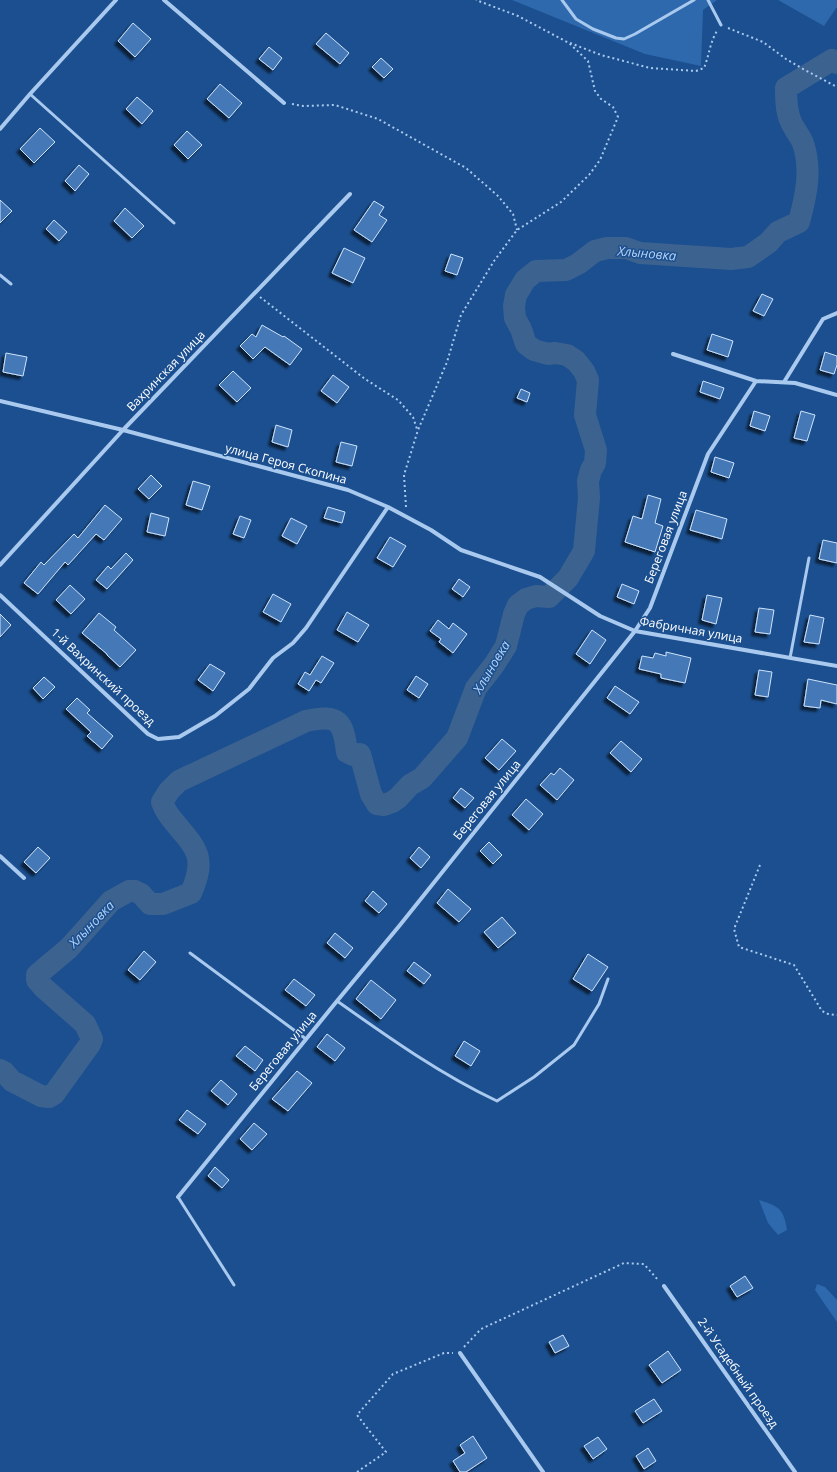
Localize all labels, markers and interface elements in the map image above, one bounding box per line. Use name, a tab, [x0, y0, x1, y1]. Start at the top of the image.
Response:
water label: Хлыновка	[616, 241, 678, 265]
street label: Вахринская улица	[123, 326, 209, 415]
street label: улица Героя Скопина	[223, 439, 349, 488]
street label: Береговая улица	[640, 488, 691, 586]
street label: Фабричная улица	[638, 612, 744, 647]
street label: 1-й Вахринский проезд	[48, 624, 159, 729]
water label: Хлыновка	[468, 637, 514, 698]
street label: Береговая улица	[449, 756, 524, 843]
water label: Хлыновка	[63, 896, 118, 952]
street label: Береговая улица	[245, 1007, 320, 1094]
street label: 2-й Усадебный проезд	[694, 1314, 783, 1431]

